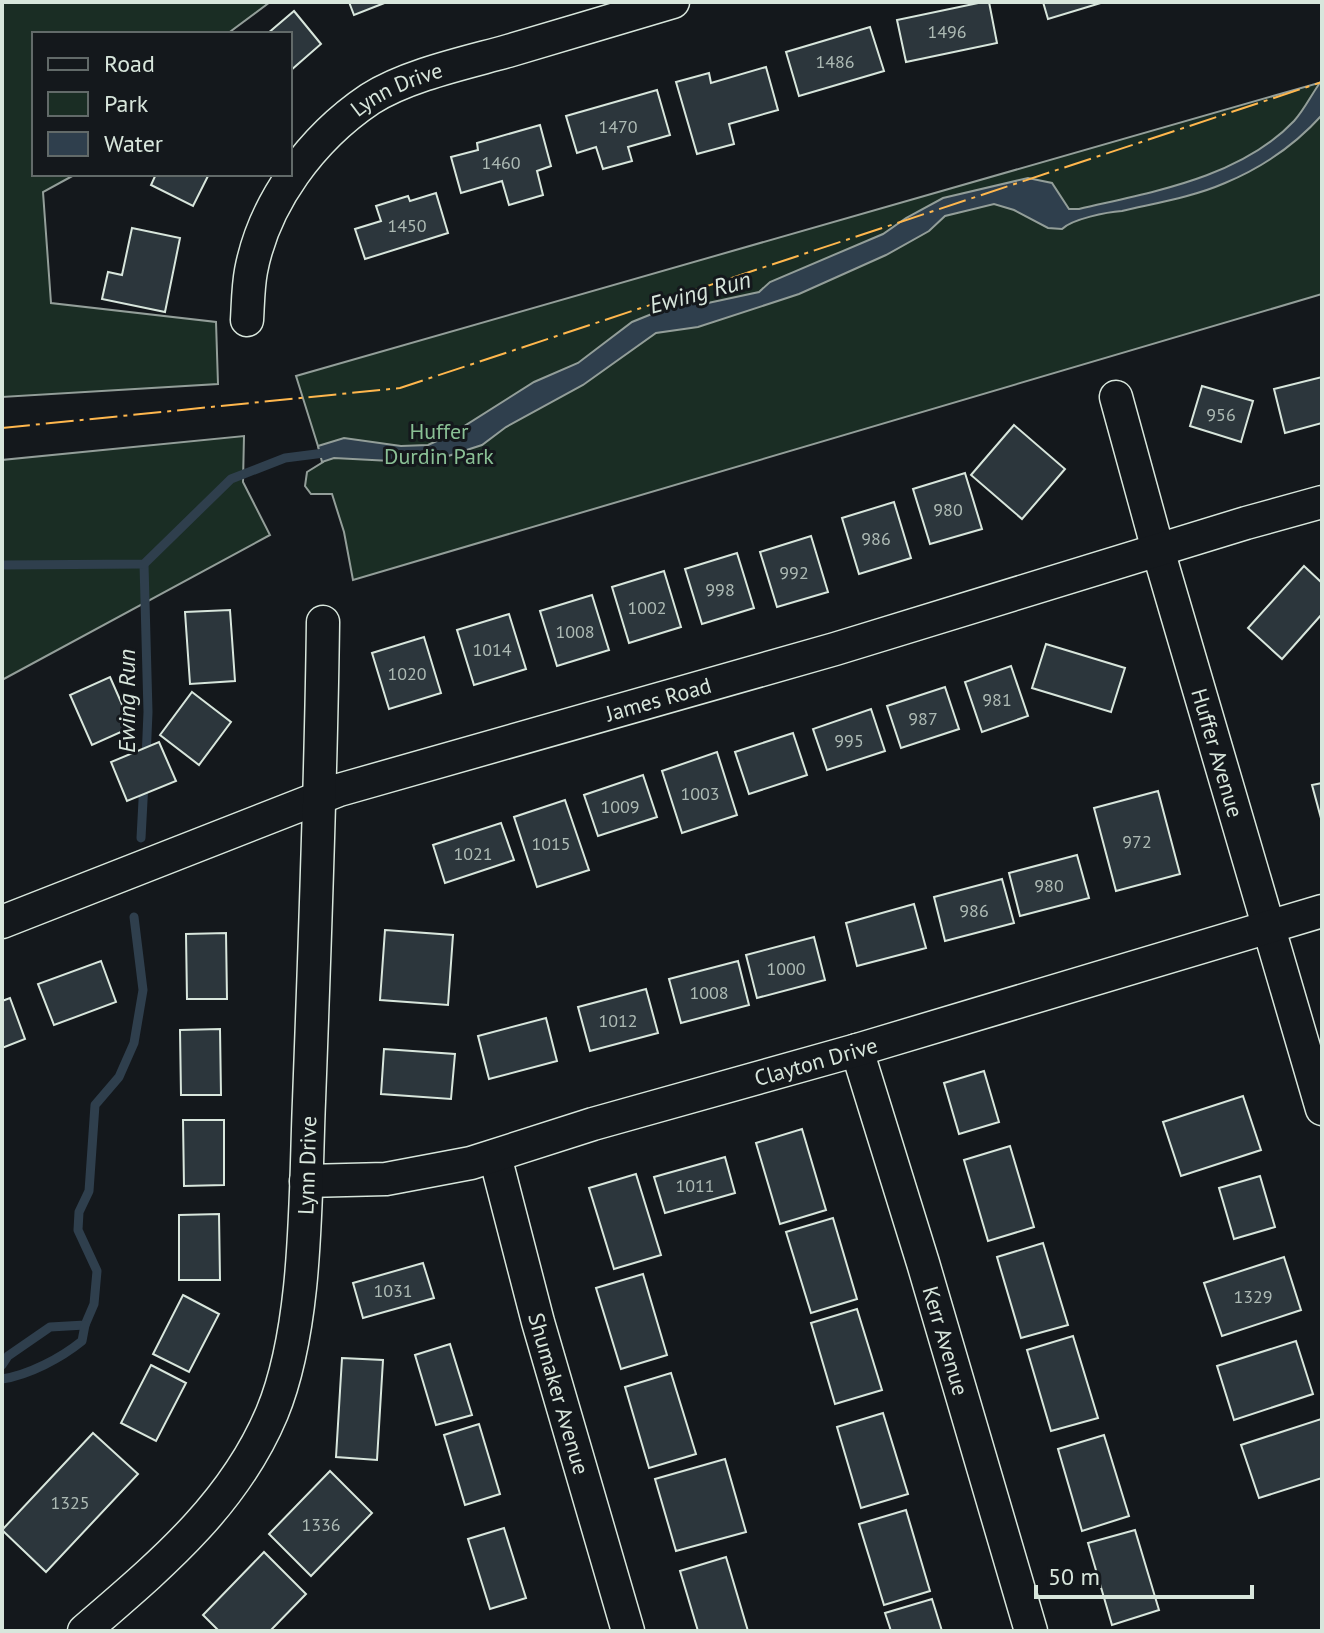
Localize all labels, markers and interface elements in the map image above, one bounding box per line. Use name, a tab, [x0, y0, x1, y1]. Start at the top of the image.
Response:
house number: 1496	[927, 20, 967, 43]
legend	[32, 32, 292, 176]
text: Road	[104, 48, 155, 79]
house number: 1486	[815, 50, 855, 73]
street label: Lynn Drive	[345, 56, 446, 122]
text: Park	[104, 88, 149, 119]
house number: 1470	[598, 115, 638, 138]
text: Water	[104, 128, 163, 159]
house number: 1460	[481, 151, 521, 174]
house number: 1450	[387, 214, 427, 237]
water label: Ewing Run	[646, 264, 754, 320]
house number: 956	[1206, 403, 1236, 426]
park label: Huffer Durdin Park	[384, 417, 494, 470]
house number: 980	[933, 498, 963, 521]
house number: 986	[861, 527, 891, 550]
house number: 992	[779, 561, 809, 584]
house number: 998	[705, 578, 735, 601]
house number: 1002	[627, 596, 667, 619]
house number: 1008	[555, 620, 595, 643]
house number: 1014	[472, 638, 512, 661]
water label: Ewing Run	[111, 649, 142, 753]
house number: 1020	[387, 662, 427, 685]
street label: James Road	[602, 671, 714, 728]
street label: Huffer Avenue	[1185, 685, 1250, 821]
house number: 981	[982, 688, 1012, 711]
house number: 987	[908, 707, 938, 730]
house number: 995	[834, 729, 864, 752]
house number: 1003	[680, 782, 720, 805]
house number: 1009	[600, 795, 640, 818]
house number: 972	[1122, 830, 1152, 853]
house number: 1015	[531, 832, 571, 855]
house number: 1021	[453, 842, 493, 865]
house number: 980	[1034, 874, 1064, 897]
house number: 986	[959, 899, 989, 922]
house number: 1000	[766, 957, 806, 980]
house number: 1008	[689, 981, 729, 1004]
house number: 1012	[598, 1009, 638, 1032]
street label: Clayton Drive	[751, 1031, 881, 1092]
street label: Lynn Drive	[291, 1115, 322, 1215]
house number: 1011	[675, 1174, 715, 1197]
house number: 1031	[373, 1279, 413, 1302]
street label: Kerr Avenue	[917, 1283, 975, 1399]
house number: 1329	[1233, 1285, 1273, 1308]
street label: Shumaker Avenue	[522, 1310, 596, 1478]
house number: 1325	[50, 1491, 90, 1514]
house number: 1336	[301, 1513, 341, 1536]
scale bar	[1036, 1549, 1252, 1599]
text: 50 m	[1048, 1561, 1100, 1592]

